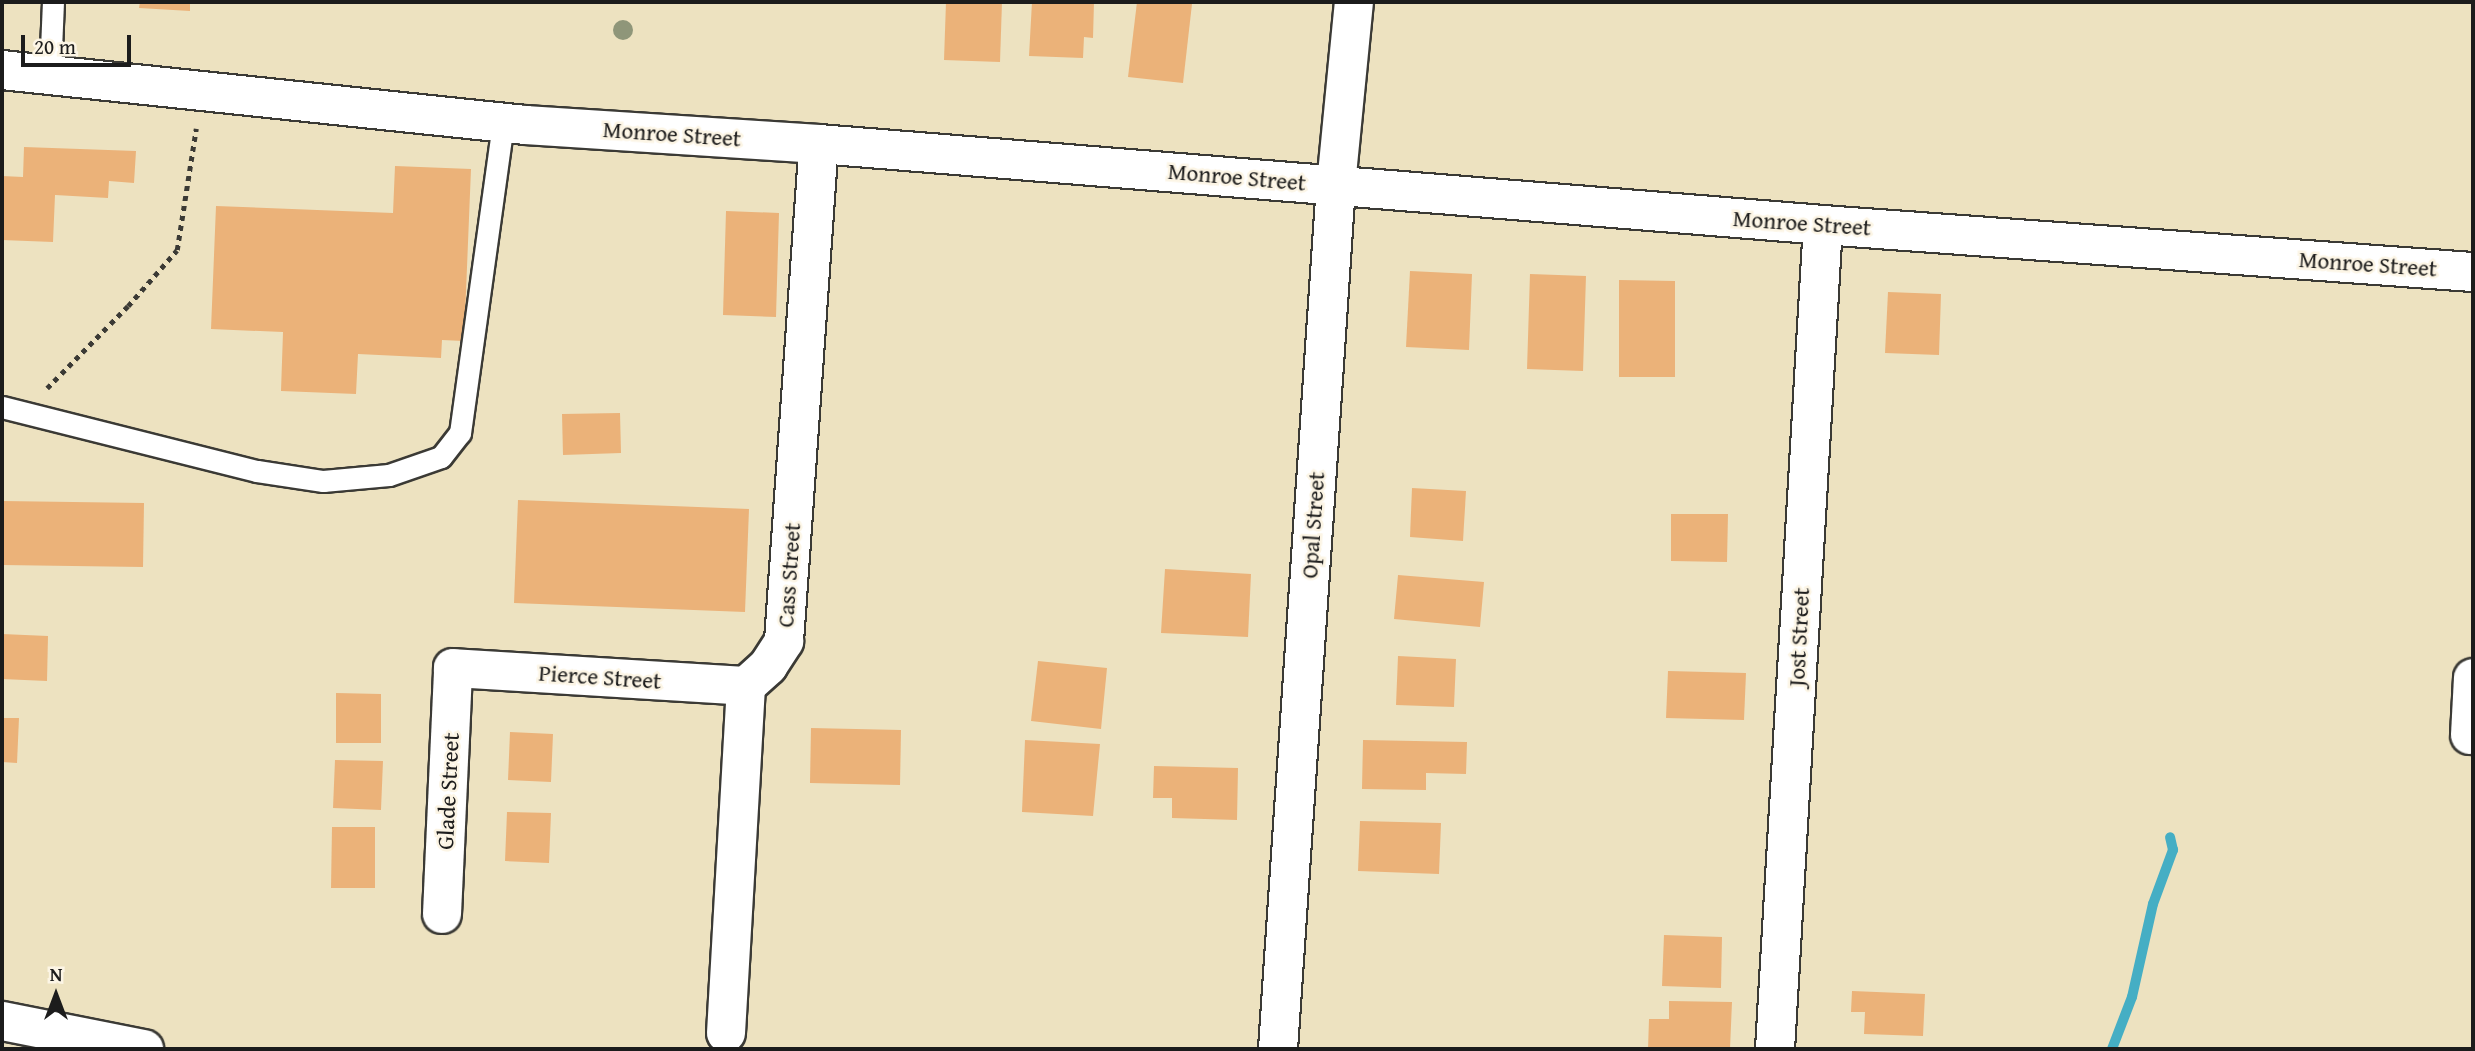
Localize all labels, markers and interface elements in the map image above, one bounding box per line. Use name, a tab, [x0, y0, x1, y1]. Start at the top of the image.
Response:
scale bar	[24, 21, 135, 65]
text: 20 m	[34, 31, 76, 62]
street label: Monroe Street	[602, 115, 742, 153]
street label: Monroe Street	[1167, 157, 1307, 197]
street label: Monroe Street	[1732, 204, 1872, 242]
street label: Monroe Street	[2298, 245, 2438, 283]
street label: Opal Street	[1296, 471, 1330, 579]
street label: Cass Street	[772, 522, 806, 628]
street label: Jost Street	[1783, 587, 1815, 687]
street label: Pierce Street	[538, 659, 662, 695]
street label: Glade Street	[431, 732, 465, 850]
north arrow	[21, 960, 91, 1030]
text: N	[50, 960, 62, 988]

